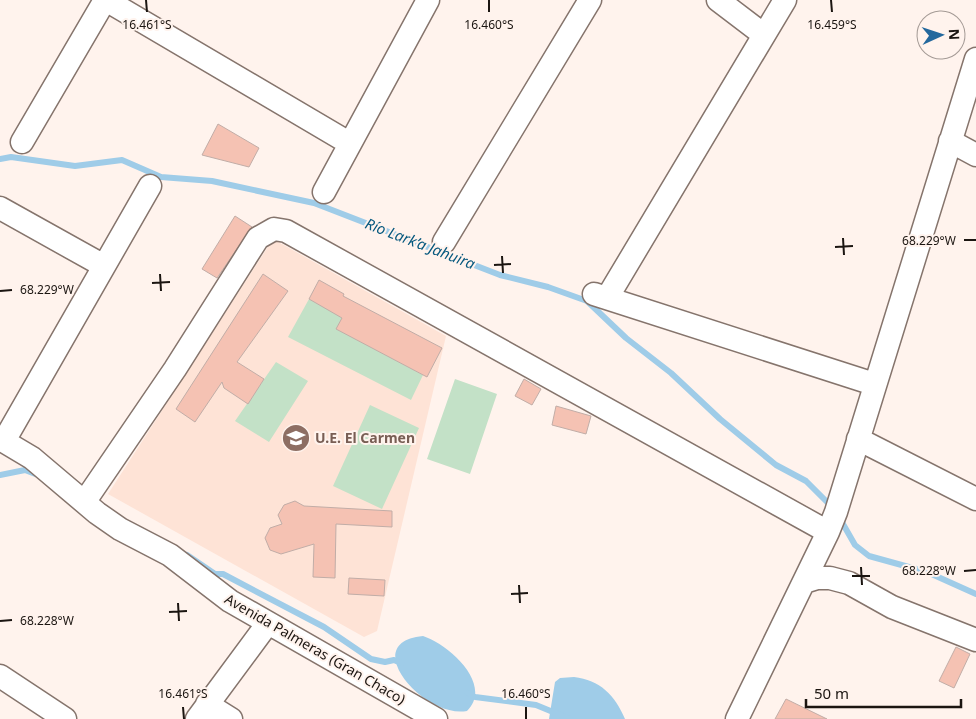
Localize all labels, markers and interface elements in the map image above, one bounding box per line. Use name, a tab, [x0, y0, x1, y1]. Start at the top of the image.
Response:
north arrow	[916, 10, 966, 60]
text: 16.461°S	[122, 16, 172, 33]
text: 16.460°S	[464, 16, 514, 33]
text: 16.459°S	[807, 16, 857, 33]
text: N	[945, 28, 964, 40]
water label: Río Lark’a Jahuira	[362, 213, 479, 273]
text: 68.229°W	[902, 232, 956, 249]
text: 68.229°W	[20, 281, 74, 298]
school or university icon: U.E. El Carmen	[281, 423, 311, 453]
place label: U.E. El Carmen	[315, 428, 415, 447]
text: 68.228°W	[902, 562, 956, 579]
street label: Avenida Palmeras (Gran Chaco)	[221, 589, 409, 708]
text: 68.228°W	[20, 612, 74, 629]
scale bar	[806, 676, 961, 708]
text: 50 m	[814, 683, 849, 703]
text: 16.461°S	[158, 685, 208, 702]
text: 16.460°S	[501, 685, 551, 702]

